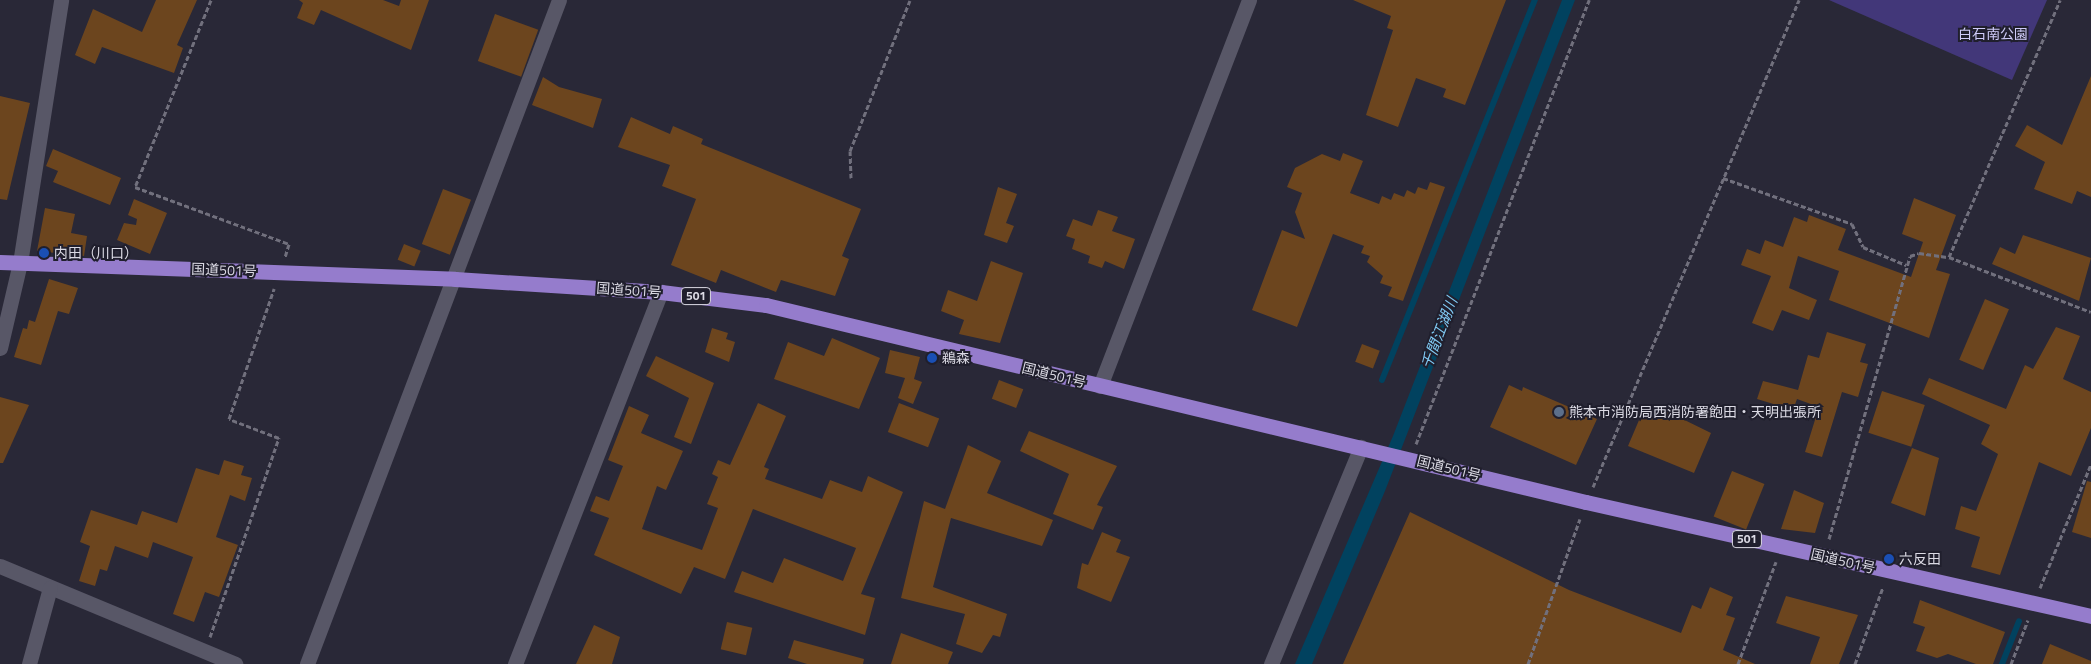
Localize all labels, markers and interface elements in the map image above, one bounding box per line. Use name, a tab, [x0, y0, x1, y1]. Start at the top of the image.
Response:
park label: 白石南公園	[1958, 26, 2028, 42]
place label: 内田（川口）	[54, 245, 138, 261]
marker: 内田（川口）	[38, 247, 50, 259]
street label: 国道501号	[191, 260, 257, 280]
street label: 国道501号	[596, 279, 662, 301]
road number: 501	[680, 286, 712, 306]
water label: 千間江湖川	[1417, 295, 1461, 371]
place label: 鵜森	[942, 350, 970, 366]
marker: 鵜森	[926, 352, 938, 364]
street label: 国道501号	[1020, 359, 1088, 391]
place label: 熊本市消防局西消防署飽田・天明出張所	[1569, 404, 1821, 420]
marker: 熊本市消防局西消防署飽田・天明出張所	[1553, 406, 1565, 418]
street label: 国道501号	[1415, 452, 1483, 484]
road number: 501	[1731, 530, 1763, 548]
street label: 国道501号	[1809, 545, 1877, 577]
place label: 六反田	[1899, 551, 1941, 567]
marker: 六反田	[1883, 553, 1895, 565]

